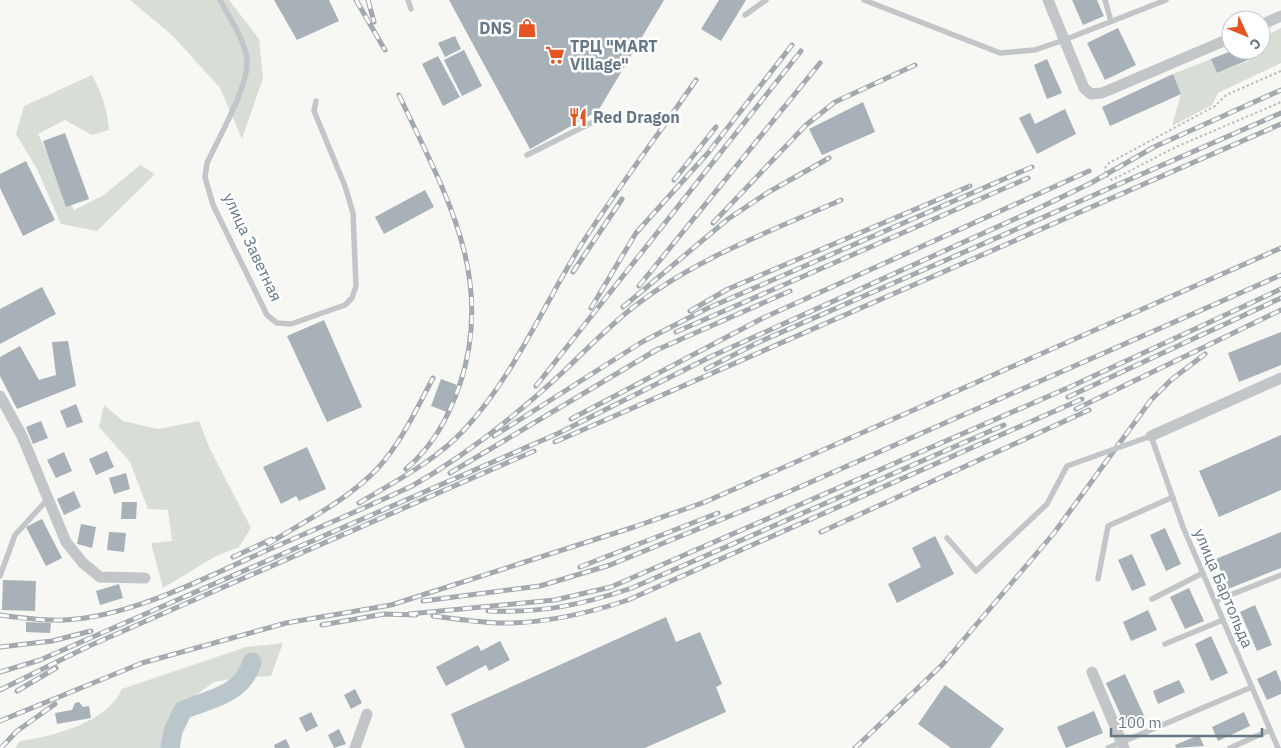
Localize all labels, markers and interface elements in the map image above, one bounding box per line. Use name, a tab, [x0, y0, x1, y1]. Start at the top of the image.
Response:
north arrow	[1221, 10, 1271, 60]
shop icon: DNS	[516, 17, 538, 39]
place label: DNS	[479, 18, 512, 38]
text: С	[1246, 34, 1265, 54]
place label: ТРЦ "MART Village"	[570, 36, 658, 74]
supermarket icon: ТРЦ "MART Village"	[544, 44, 566, 66]
restaurant icon: Red Dragon	[567, 106, 589, 128]
place label: Red Dragon	[593, 107, 680, 127]
street label: улица Заветная	[219, 189, 287, 305]
street label: улица Бартольда	[1190, 525, 1258, 651]
scale bar	[1111, 706, 1262, 738]
text: 100 m	[1118, 713, 1162, 732]

